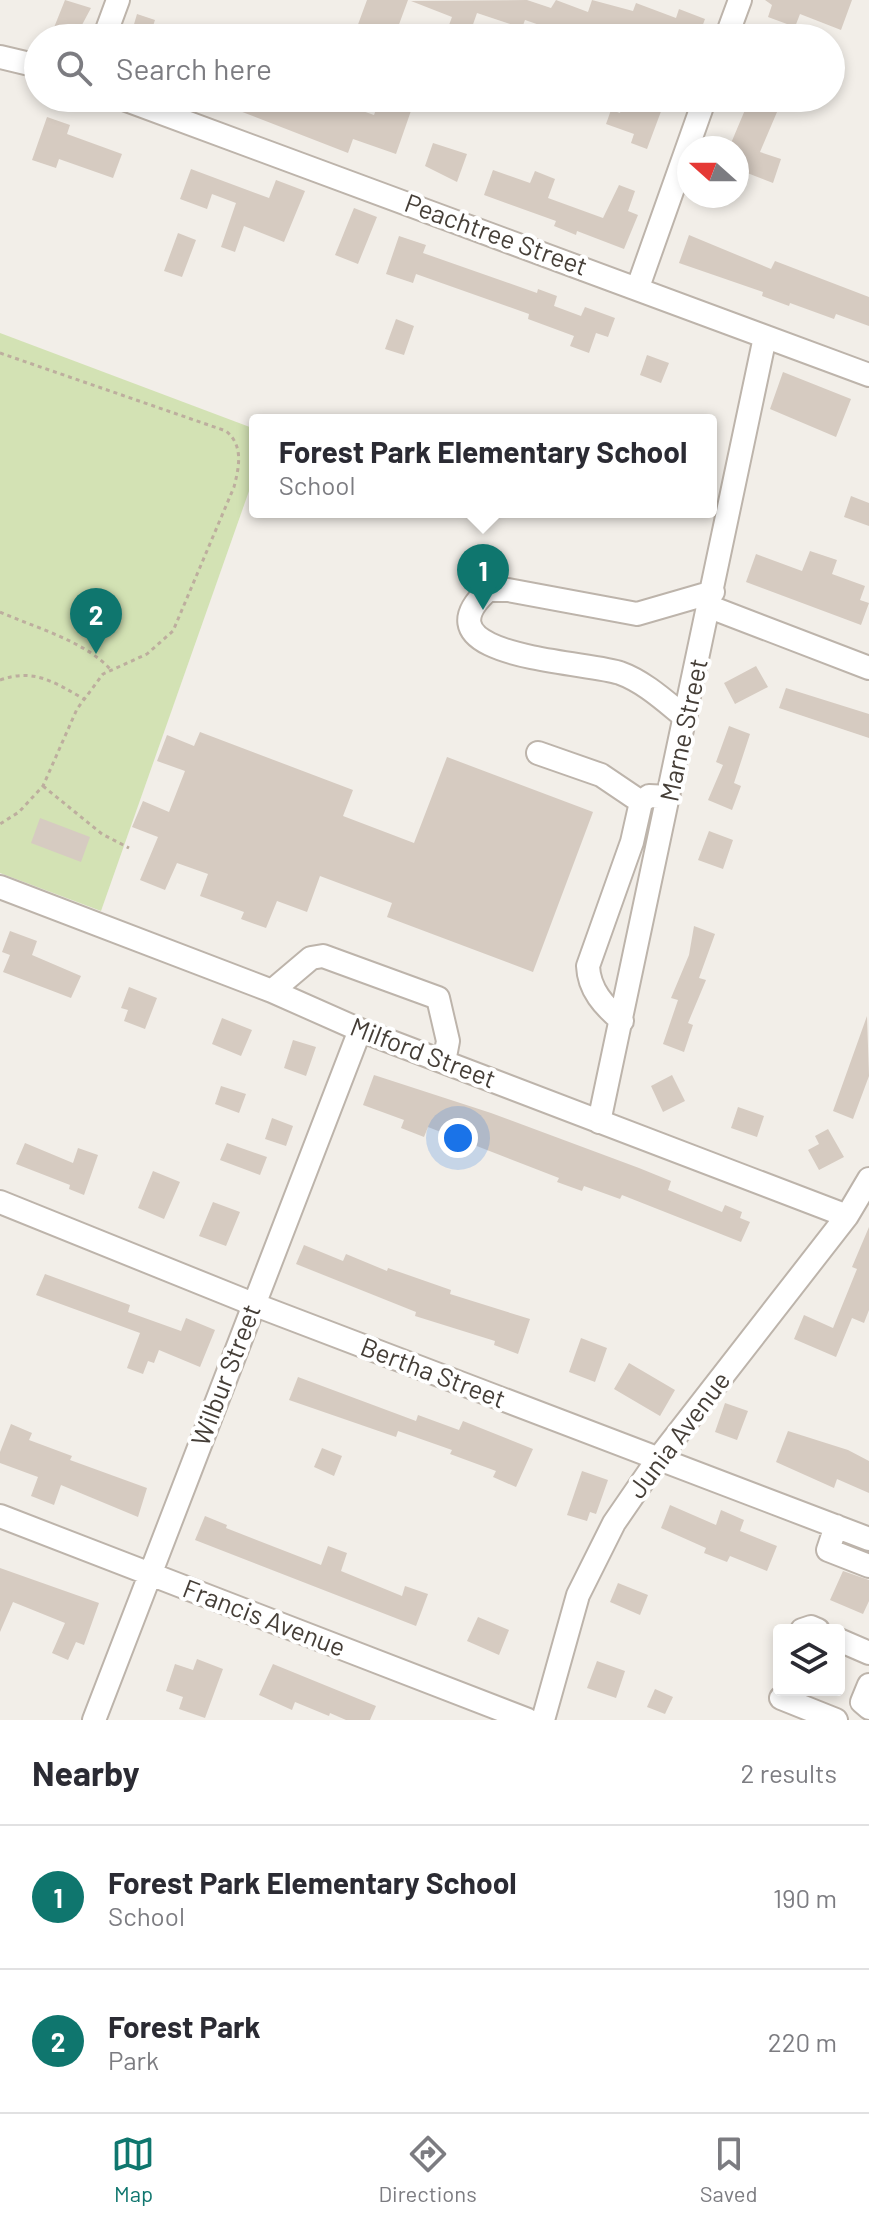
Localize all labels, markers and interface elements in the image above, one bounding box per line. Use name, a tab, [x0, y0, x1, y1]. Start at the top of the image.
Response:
search box	[24, 24, 845, 112]
icon: search	[52, 46, 96, 90]
text: Search here	[116, 50, 272, 86]
north arrow	[677, 136, 749, 208]
street label: Peachtree Street	[401, 186, 592, 281]
popup	[249, 414, 717, 518]
text: Forest Park Elementary School	[279, 433, 687, 469]
text: School	[279, 469, 356, 500]
pin: 1	[457, 544, 509, 610]
pin: 2	[70, 588, 122, 654]
street label: Marne Street	[652, 655, 713, 804]
street label: Milford Street	[347, 1010, 501, 1094]
your location	[438, 1118, 478, 1158]
street label: Wilbur Street	[183, 1299, 266, 1450]
street label: Bertha Street	[357, 1330, 510, 1413]
street label: Junia Avenue	[620, 1365, 736, 1504]
street label: Francis Avenue	[179, 1571, 350, 1662]
map controls	[773, 1624, 845, 1696]
button: layers	[773, 1624, 845, 1696]
text: Nearby	[32, 1752, 140, 1793]
text: 2 results	[741, 1757, 837, 1788]
text: Forest Park Elementary School	[108, 1864, 517, 1900]
text: 1	[53, 1882, 63, 1913]
text: 190 m	[773, 1882, 837, 1913]
text: School	[108, 1900, 185, 1931]
text: Forest Park	[108, 2008, 261, 2044]
text: 2	[51, 2026, 65, 2057]
text: 220 m	[768, 2026, 837, 2057]
text: Park	[108, 2044, 159, 2075]
tab: Map	[111, 2132, 155, 2206]
tab: Directions	[378, 2132, 477, 2206]
tab: Saved	[700, 2132, 757, 2206]

